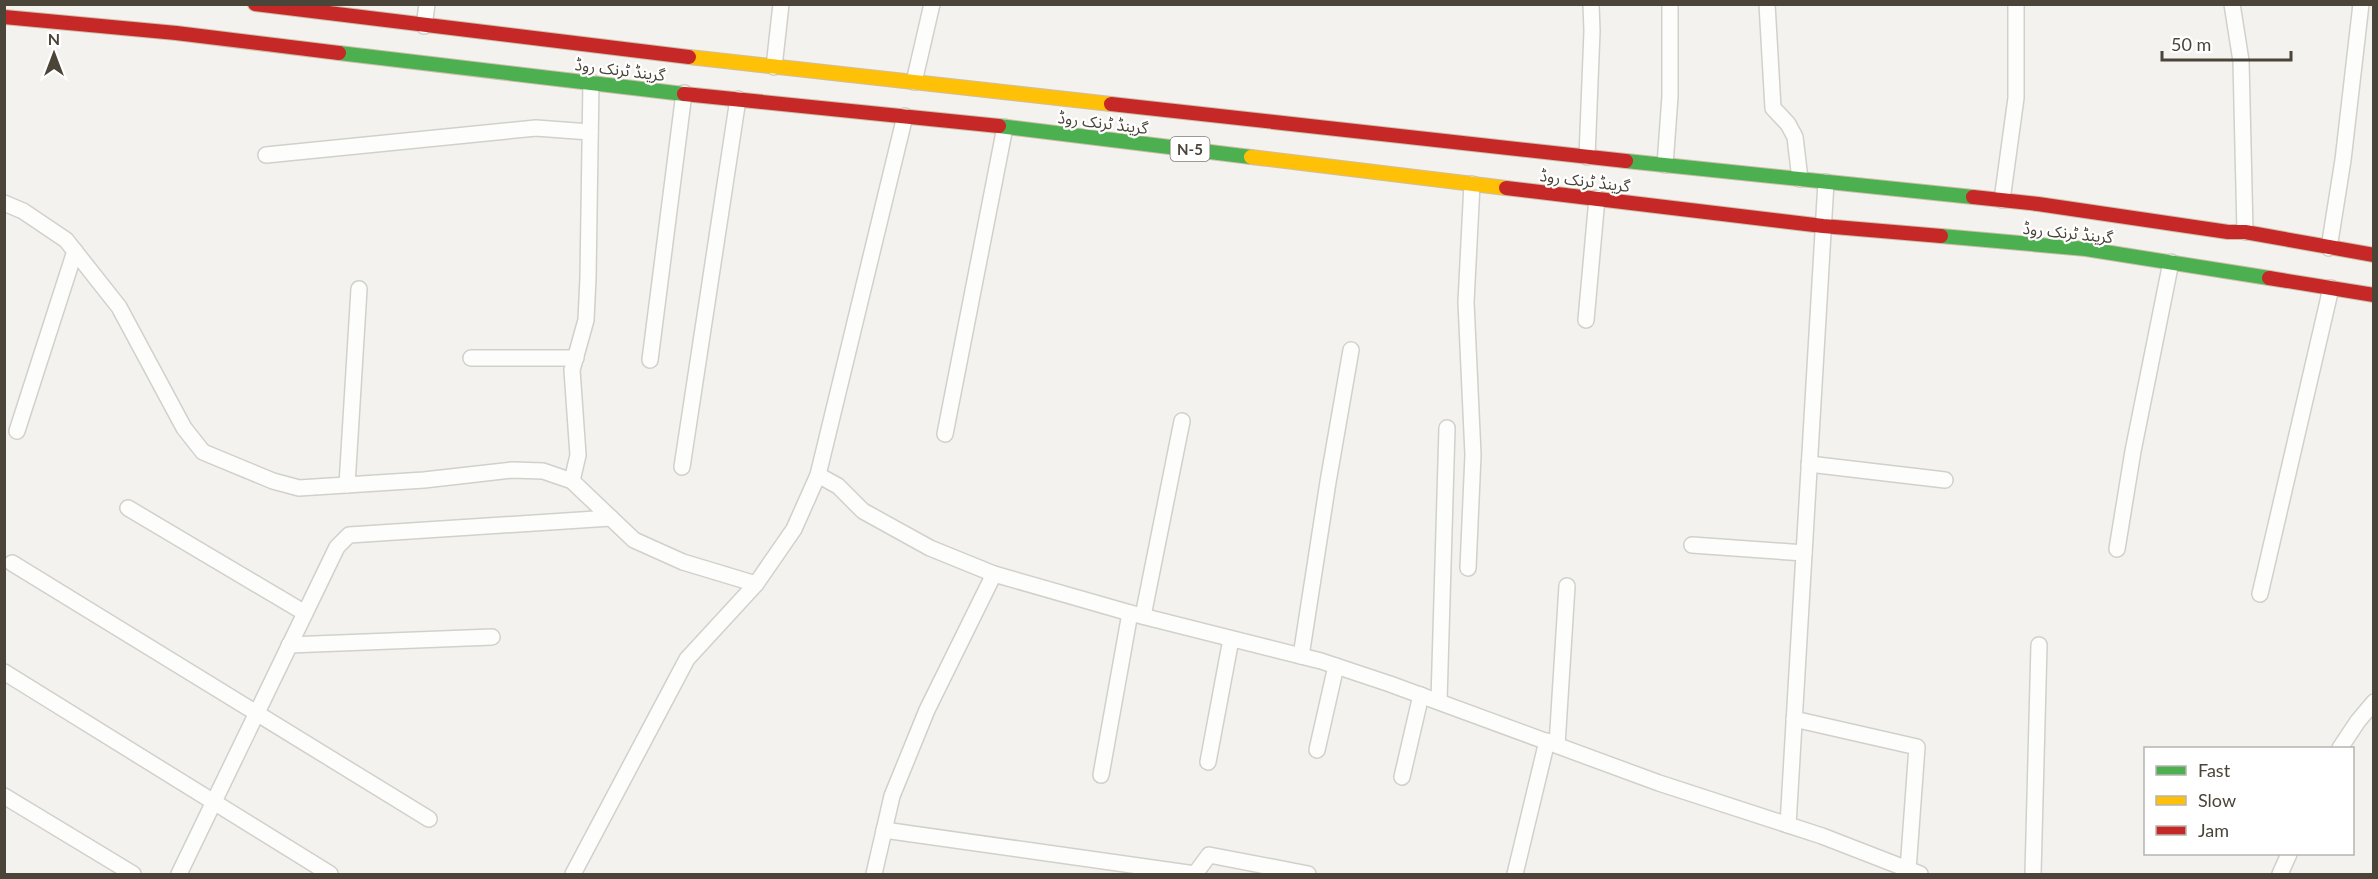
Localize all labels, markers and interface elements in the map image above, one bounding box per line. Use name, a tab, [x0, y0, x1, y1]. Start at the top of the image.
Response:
north arrow	[24, 24, 84, 84]
scale bar	[2162, 24, 2291, 62]
text: N	[48, 29, 60, 48]
text: 50 m	[2171, 33, 2211, 55]
street label: گرینڈ ٹرنک روڈ	[574, 54, 667, 85]
street label: گرینڈ ٹرنک روڈ	[1057, 107, 1150, 138]
road number: N-5	[1170, 137, 1210, 161]
street label: گرینڈ ٹرنک روڈ	[1539, 165, 1632, 196]
street label: گرینڈ ٹرنک روڈ	[2022, 218, 2114, 247]
legend	[2144, 747, 2354, 855]
text: Fast	[2198, 759, 2231, 781]
text: Slow	[2198, 789, 2236, 811]
text: Jam	[2198, 819, 2229, 841]

